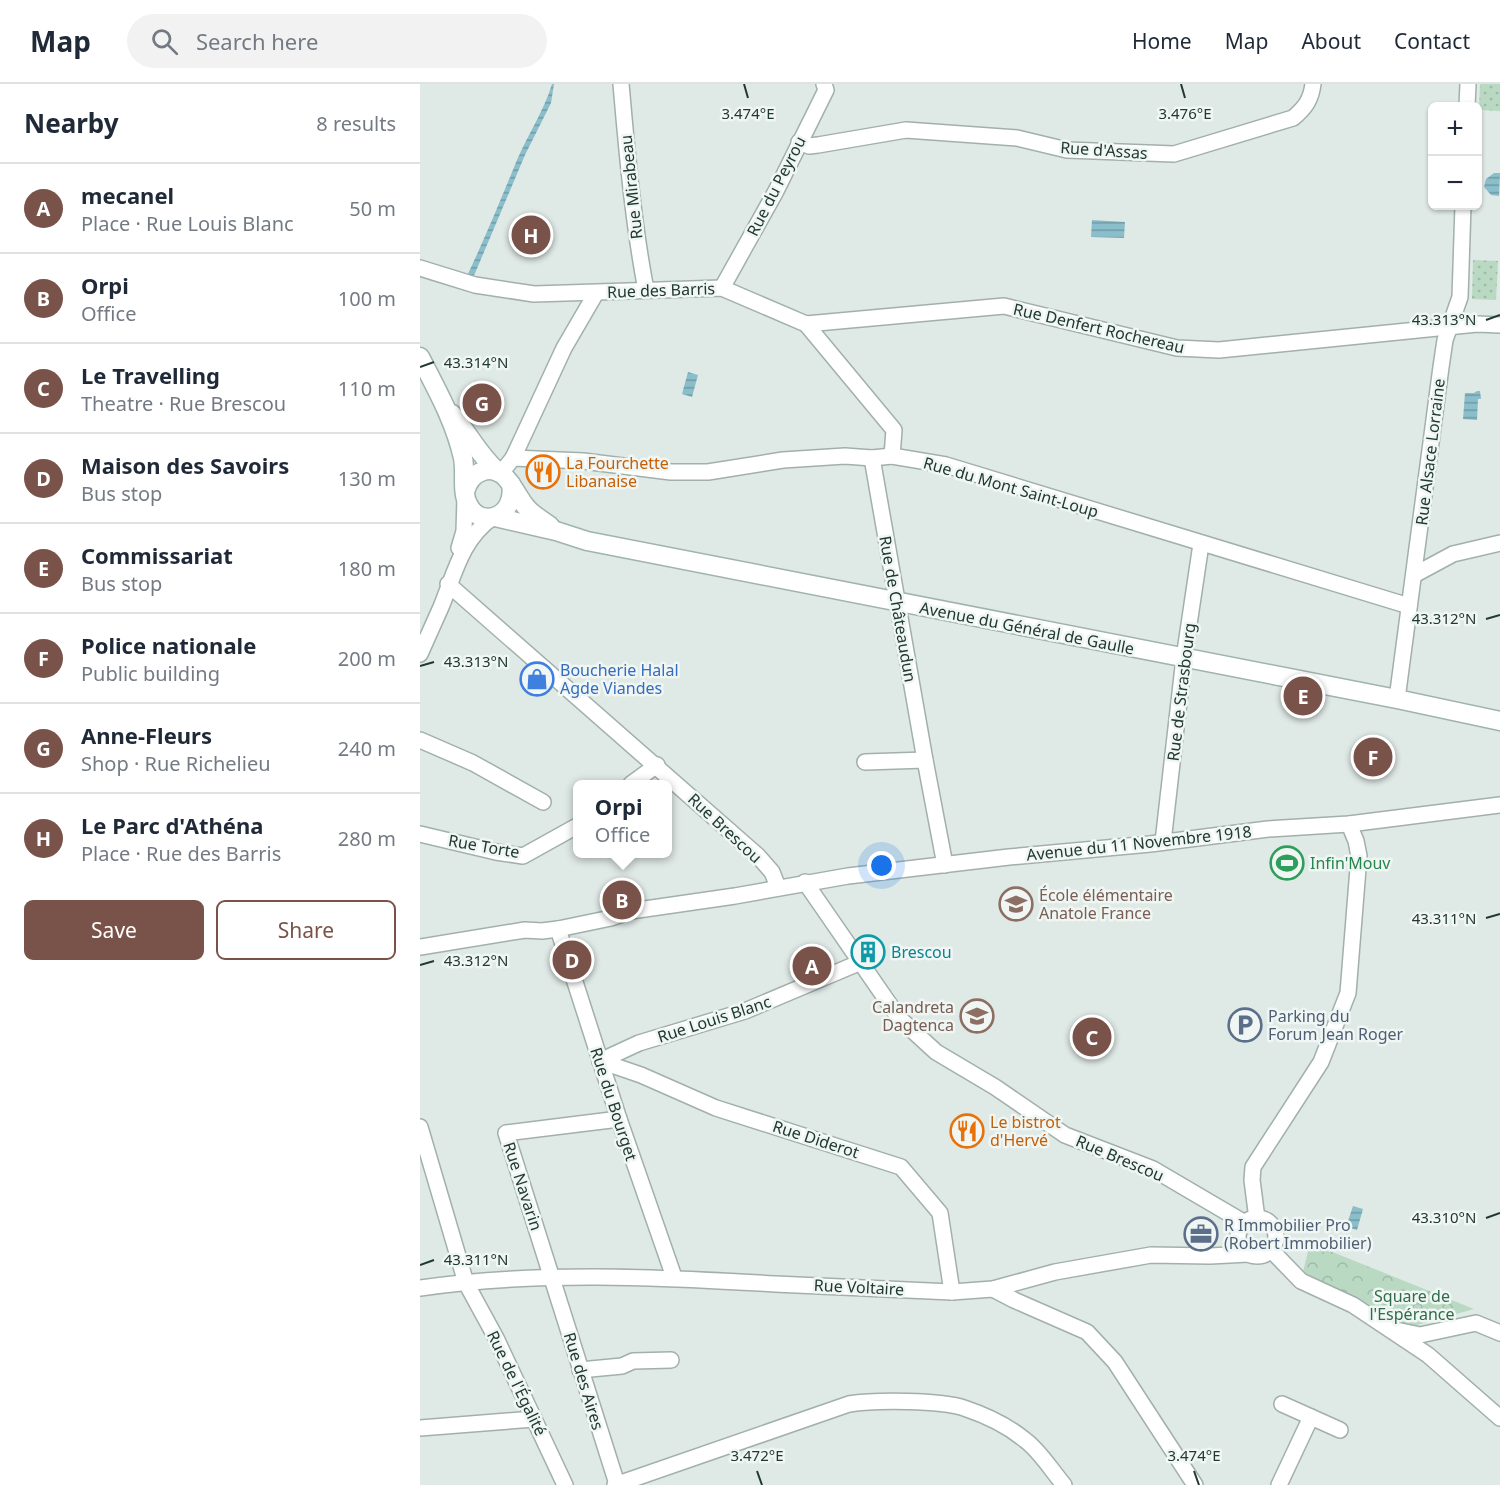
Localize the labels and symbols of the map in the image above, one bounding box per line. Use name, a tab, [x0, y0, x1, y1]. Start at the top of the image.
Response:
text: 3.474°E	[721, 103, 775, 123]
text: 3.476°E	[1158, 103, 1212, 123]
street label: Rue du Peyrou	[741, 132, 811, 240]
street label: Rue Mirabeau	[615, 134, 647, 240]
street label: Rue d'Assas	[1060, 136, 1148, 164]
pin: H	[512, 212, 550, 258]
street label: Rue des Barris	[607, 277, 715, 303]
street label: Rue Denfert Rochereau	[1011, 298, 1187, 358]
text: 43.313°N	[1412, 309, 1476, 329]
text: 43.314°N	[444, 352, 508, 372]
street label: Rue Alsace Lorraine	[1410, 377, 1450, 527]
pin: G	[462, 380, 502, 426]
street label: Rue du Mont Saint-Loup	[921, 451, 1101, 523]
place label: La Fourchette Libanaise	[566, 452, 669, 492]
restaurant icon: La Fourchette Libanaise	[525, 454, 561, 490]
street label: Rue de Châteaudun	[874, 534, 922, 684]
street label: Avenue du Général de Gaulle	[918, 596, 1136, 660]
text: 43.312°N	[1412, 608, 1476, 628]
street label: Rue de Strasbourg	[1162, 622, 1200, 762]
text: 43.313°N	[444, 651, 508, 671]
place label: Boucherie Halal Agde Viandes	[560, 659, 679, 699]
shop icon: Boucherie Halal Agde Viandes	[519, 661, 555, 697]
pin: E	[1284, 674, 1322, 718]
pin: F	[1354, 734, 1392, 780]
street label: Rue Brescou	[683, 788, 767, 868]
street label: Avenue du 11 Novembre 1918	[1025, 820, 1253, 866]
street label: Rue Torte	[447, 829, 521, 863]
sports icon: Infin'Mouv	[1269, 845, 1305, 881]
your location	[867, 851, 896, 880]
place label: Infin'Mouv	[1310, 852, 1391, 874]
pin: B	[602, 878, 642, 922]
place label: École élémentaire Anatole France	[1039, 884, 1173, 924]
school or university icon: École élémentaire Anatole France	[998, 886, 1034, 922]
text: 43.311°N	[1412, 908, 1476, 928]
building icon: Brescou	[850, 934, 886, 970]
pin: D	[552, 938, 592, 982]
place label: Brescou	[891, 941, 952, 963]
pin: A	[792, 944, 832, 988]
text: 43.312°N	[444, 950, 508, 970]
street label: Rue Louis Blanc	[654, 990, 774, 1048]
place label: Calandreta Dagtenca	[872, 996, 954, 1036]
school or university icon: Calandreta Dagtenca	[959, 998, 995, 1034]
place label: Parking du Forum Jean Roger	[1268, 1005, 1404, 1045]
parking icon: Parking du Forum Jean Roger	[1227, 1007, 1263, 1043]
pin: C	[1072, 1014, 1112, 1060]
street label: Rue du Bourget	[585, 1045, 643, 1164]
place label: Le bistrot d'Hervé	[990, 1111, 1061, 1151]
restaurant icon: Le bistrot d'Hervé	[949, 1113, 985, 1149]
street label: Rue Diderot	[770, 1115, 862, 1163]
street label: Rue Brescou	[1073, 1130, 1167, 1186]
street label: Rue Navarin	[498, 1139, 548, 1233]
text: 43.310°N	[1412, 1207, 1476, 1227]
place label: R Immobilier Pro (Robert Immobilier)	[1224, 1214, 1372, 1254]
office icon: R Immobilier Pro (Robert Immobilier)	[1183, 1216, 1219, 1252]
text: 43.311°N	[444, 1249, 508, 1269]
street label: Rue Voltaire	[813, 1274, 905, 1300]
park label: Square de l'Espérance	[1369, 1285, 1455, 1325]
street label: Rue de l'Égalité	[482, 1327, 552, 1439]
street label: Rue des Aires	[559, 1329, 609, 1433]
text: 3.472°E	[730, 1445, 784, 1465]
text: 3.474°E	[1167, 1445, 1221, 1465]

